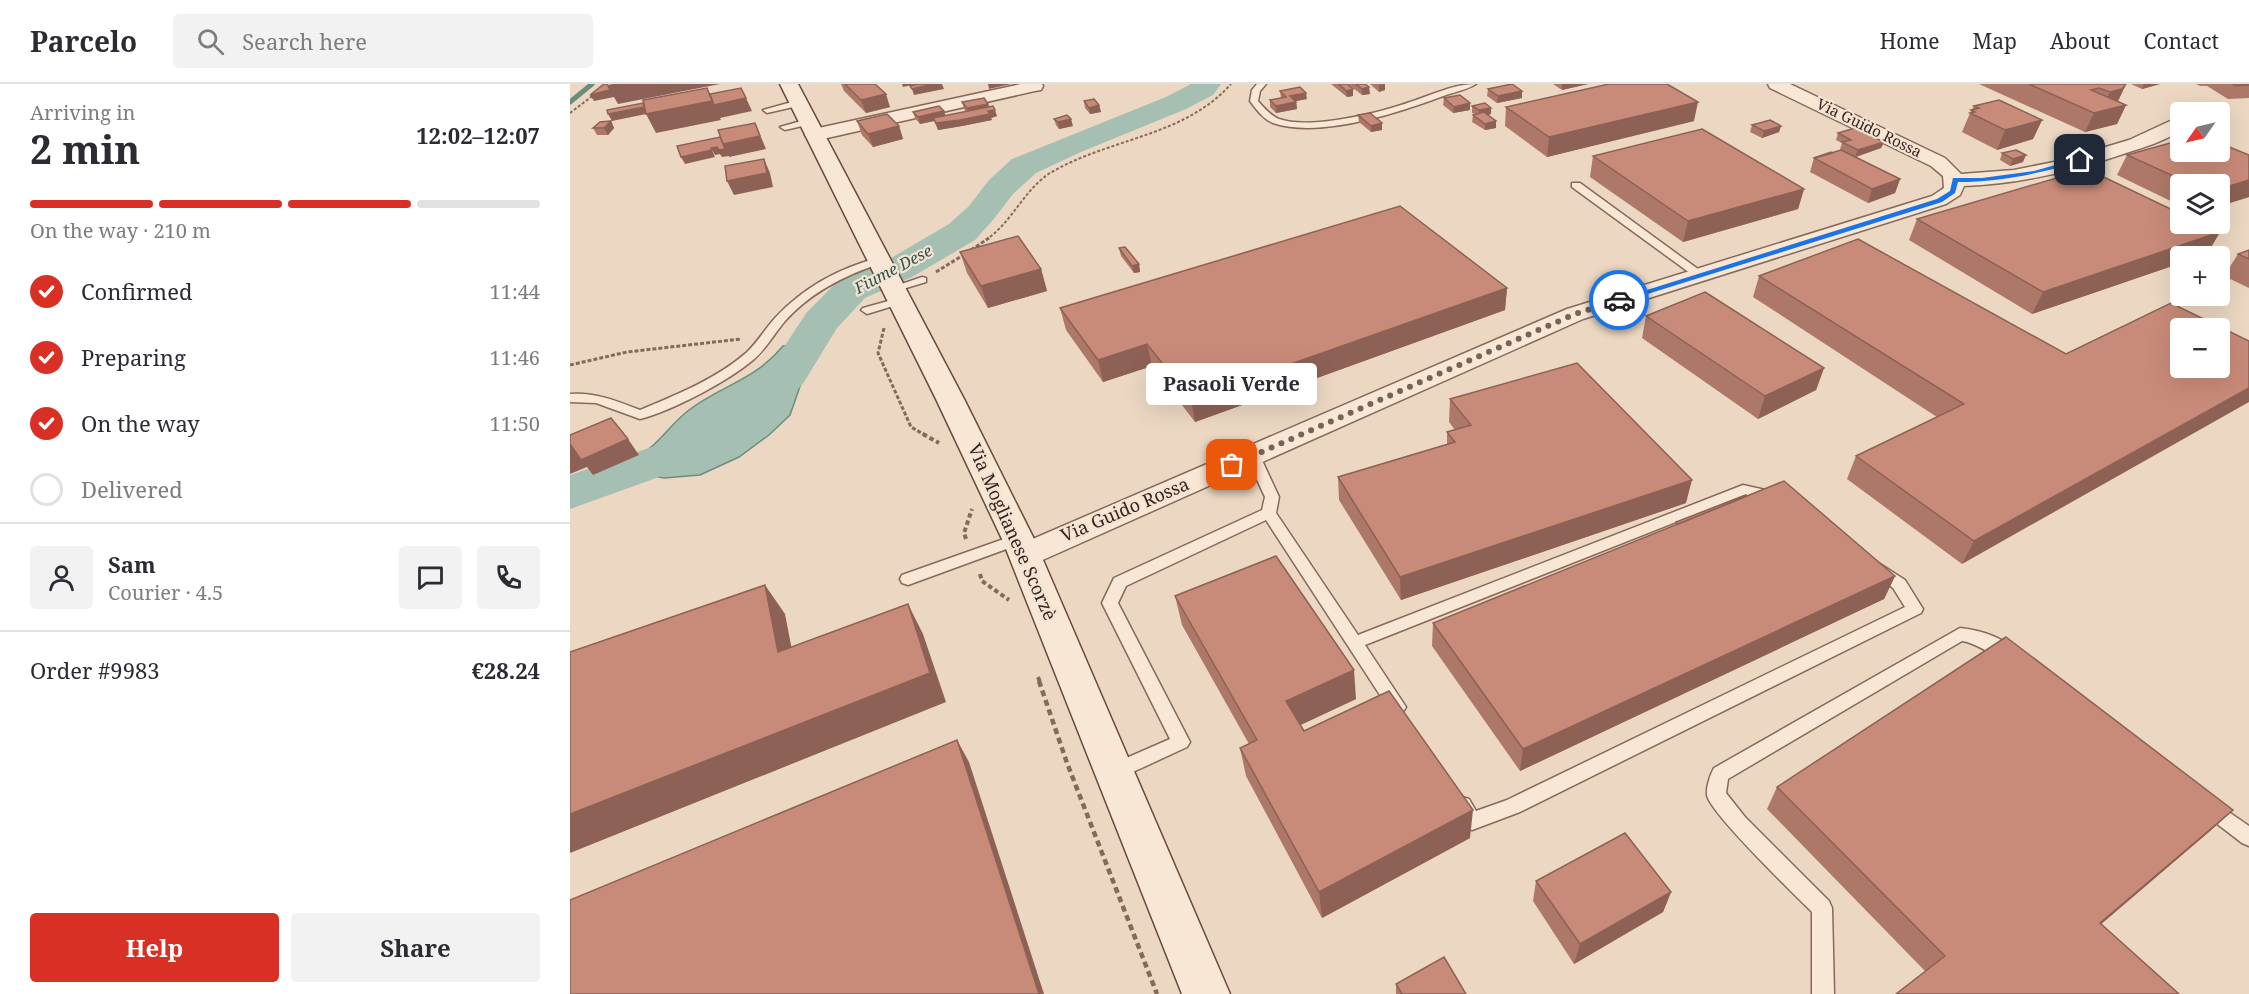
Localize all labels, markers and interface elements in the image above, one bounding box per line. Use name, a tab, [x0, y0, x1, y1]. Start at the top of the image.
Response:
search box	[173, 14, 593, 68]
text: Parcelo	[30, 22, 137, 60]
icon: search	[194, 25, 227, 58]
text: Search here	[242, 26, 367, 56]
text: Home	[1880, 27, 1940, 55]
text: Map	[1973, 27, 2017, 55]
text: About	[2050, 27, 2111, 55]
text: Contact	[2144, 27, 2219, 55]
street label: Via Guido Rossa	[1814, 93, 1925, 161]
text: Arriving in	[30, 99, 135, 126]
north arrow	[2170, 102, 2230, 162]
map controls	[2170, 102, 2230, 378]
text: 12:02–12:07	[416, 120, 540, 150]
text: 2 min	[30, 122, 140, 175]
pin	[2054, 134, 2105, 185]
icon: home	[2063, 143, 2096, 176]
button: layers	[2170, 174, 2230, 234]
text: On the way · 210 m	[30, 217, 211, 244]
water label: Fiume Dese	[849, 239, 936, 299]
button: +	[2170, 246, 2230, 306]
courier	[1589, 270, 1649, 330]
icon: check	[30, 275, 63, 308]
text: Confirmed	[81, 276, 192, 306]
text: 11:44	[490, 278, 540, 305]
icon: car	[1603, 284, 1636, 317]
button: −	[2170, 318, 2230, 378]
icon: check	[30, 341, 63, 374]
text: Preparing	[81, 342, 186, 372]
text: 11:46	[490, 344, 540, 371]
callout: Pasaoli Verde	[1146, 363, 1318, 405]
text: Pasaoli Verde	[1163, 370, 1300, 397]
icon: check	[30, 407, 63, 440]
text: On the way	[81, 408, 200, 438]
text: 11:50	[490, 410, 540, 437]
street label: Via Moglianese Scorzè	[963, 439, 1063, 624]
pin	[1206, 439, 1257, 490]
icon: bag	[1215, 448, 1248, 481]
street label: Via Guido Rossa	[1057, 471, 1193, 547]
text: Delivered	[81, 474, 183, 504]
button: person	[30, 546, 93, 609]
button: chat	[399, 546, 462, 609]
button: phone	[477, 546, 540, 609]
text: Sam	[108, 549, 156, 579]
text: Courier · 4.5	[108, 579, 223, 606]
text: Order #9983	[30, 655, 160, 685]
text: €28.24	[472, 655, 540, 685]
button: Help	[30, 913, 279, 982]
button: Share	[291, 913, 540, 982]

